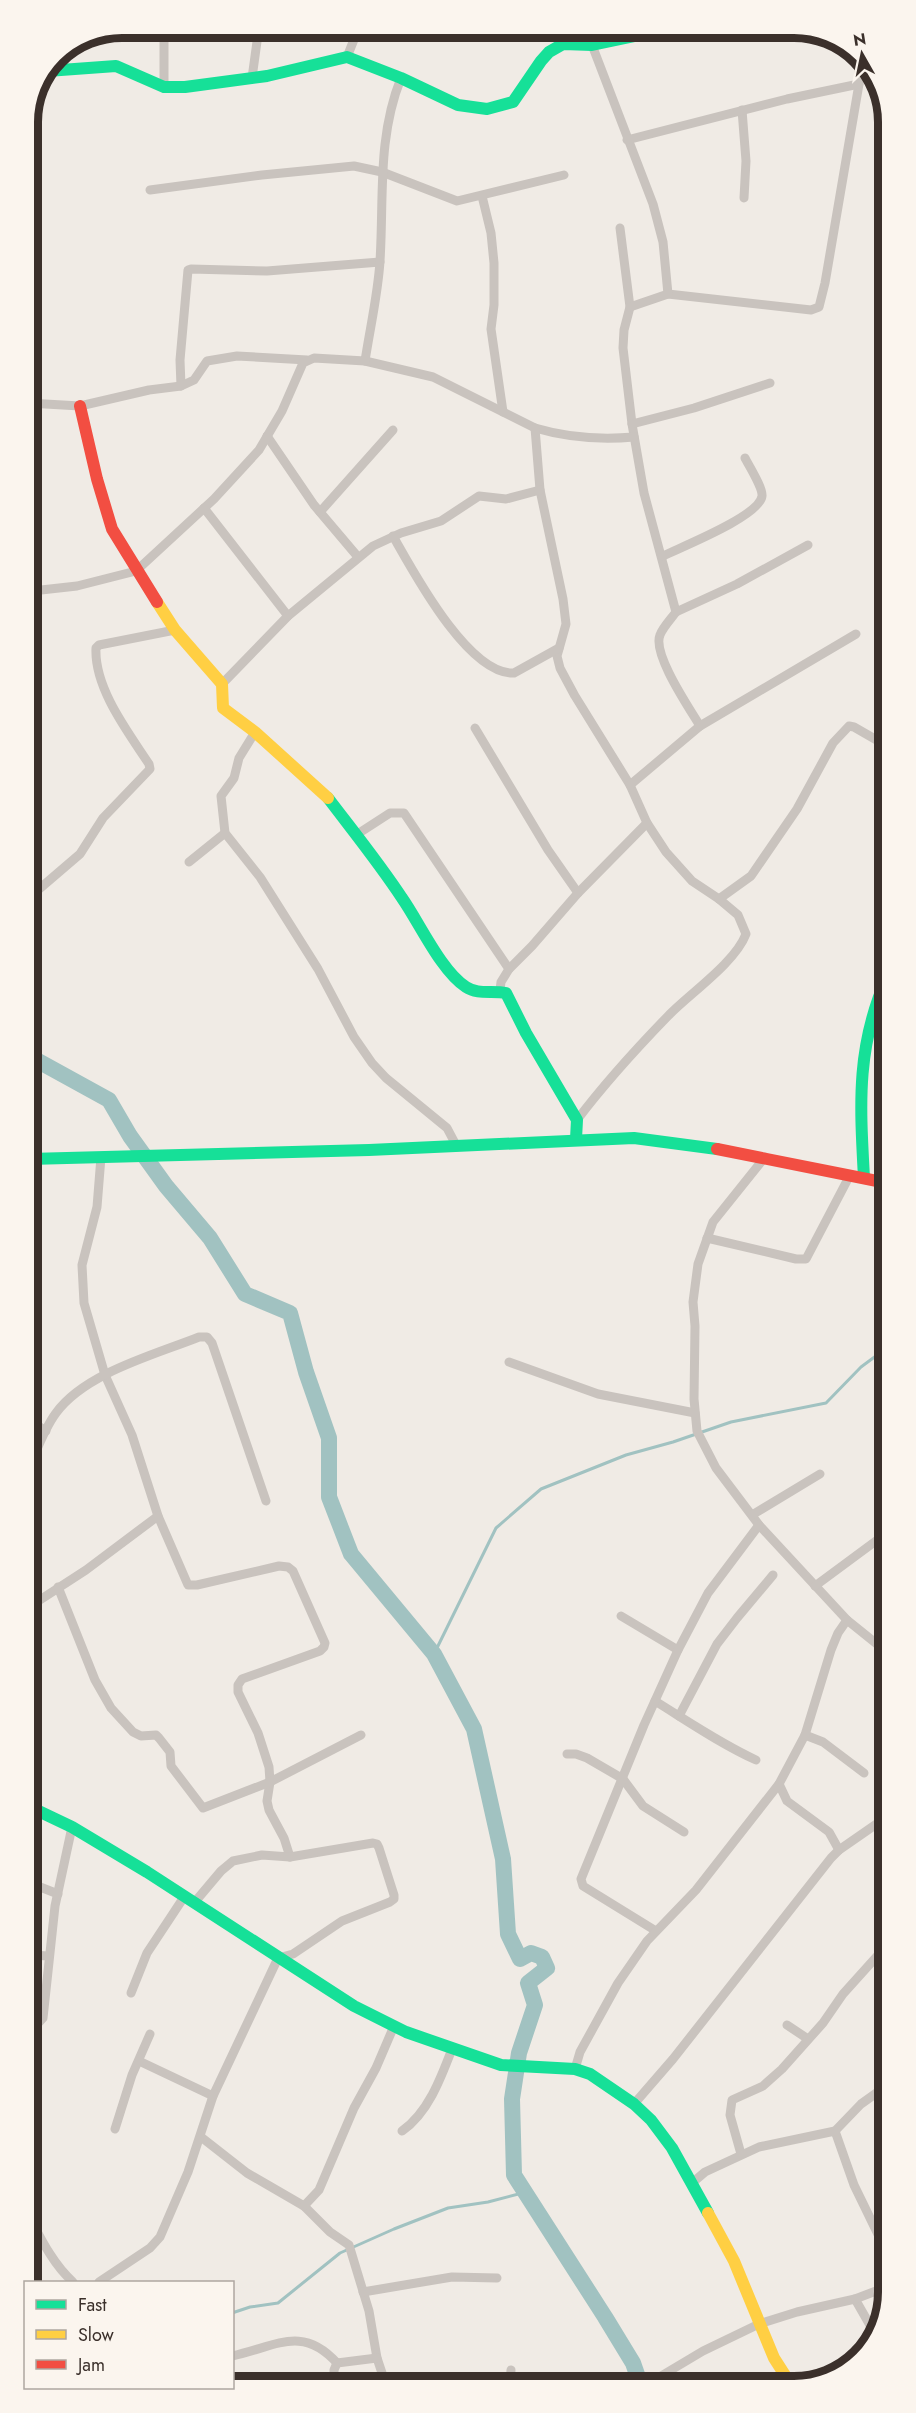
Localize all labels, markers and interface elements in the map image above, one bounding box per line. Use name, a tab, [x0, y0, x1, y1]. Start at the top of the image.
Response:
north arrow	[832, 24, 892, 84]
text: N	[852, 27, 868, 52]
legend	[24, 2281, 234, 2389]
text: Fast	[78, 2292, 107, 2318]
text: Slow	[78, 2322, 115, 2348]
text: Jam	[76, 2352, 105, 2378]

